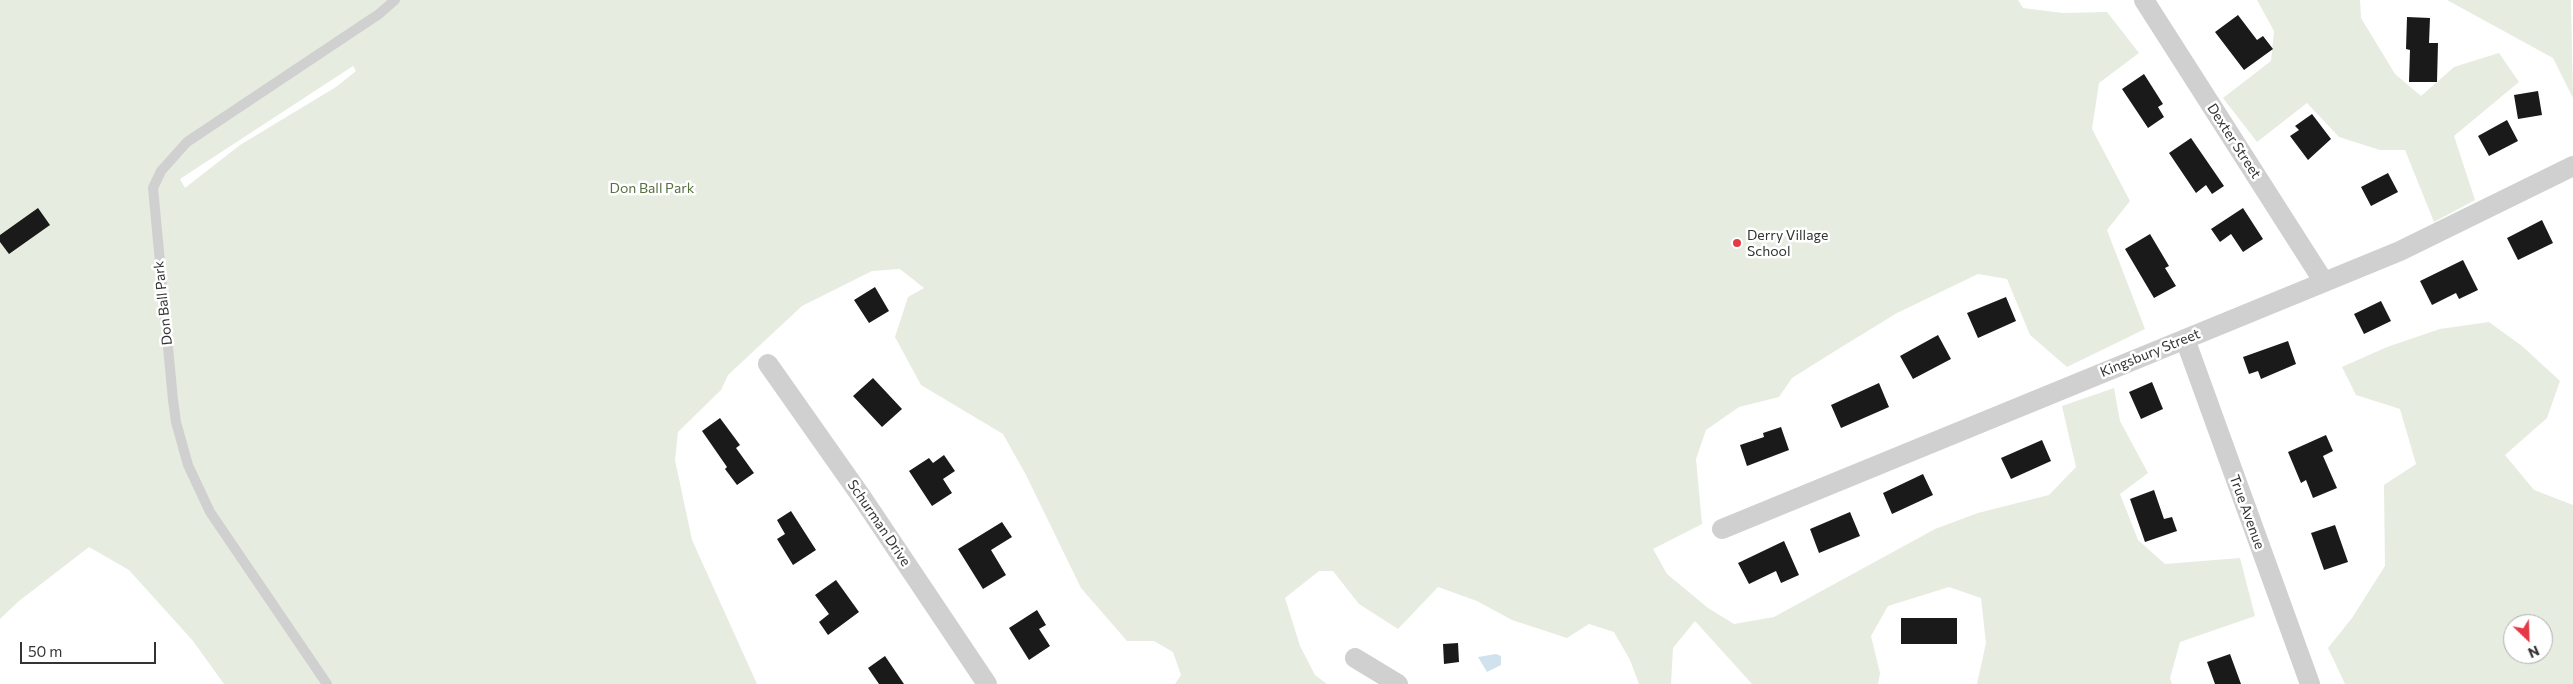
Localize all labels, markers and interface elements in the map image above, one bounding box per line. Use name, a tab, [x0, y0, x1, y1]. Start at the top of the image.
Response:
street label: Dexter Street	[2204, 100, 2264, 182]
park label: Don Ball Park	[610, 180, 694, 196]
place label: Derry Village School	[1747, 227, 1828, 260]
marker: Derry Village School	[1731, 237, 1743, 249]
street label: Don Ball Park	[150, 260, 176, 346]
street label: Kingsbury Street	[2098, 325, 2202, 381]
street label: True Avenue	[2226, 473, 2268, 551]
street label: Schurman Drive	[844, 477, 914, 569]
north arrow	[2503, 614, 2553, 664]
scale bar	[22, 632, 159, 664]
text: 50 m	[28, 642, 62, 660]
text: N	[2526, 642, 2542, 662]

